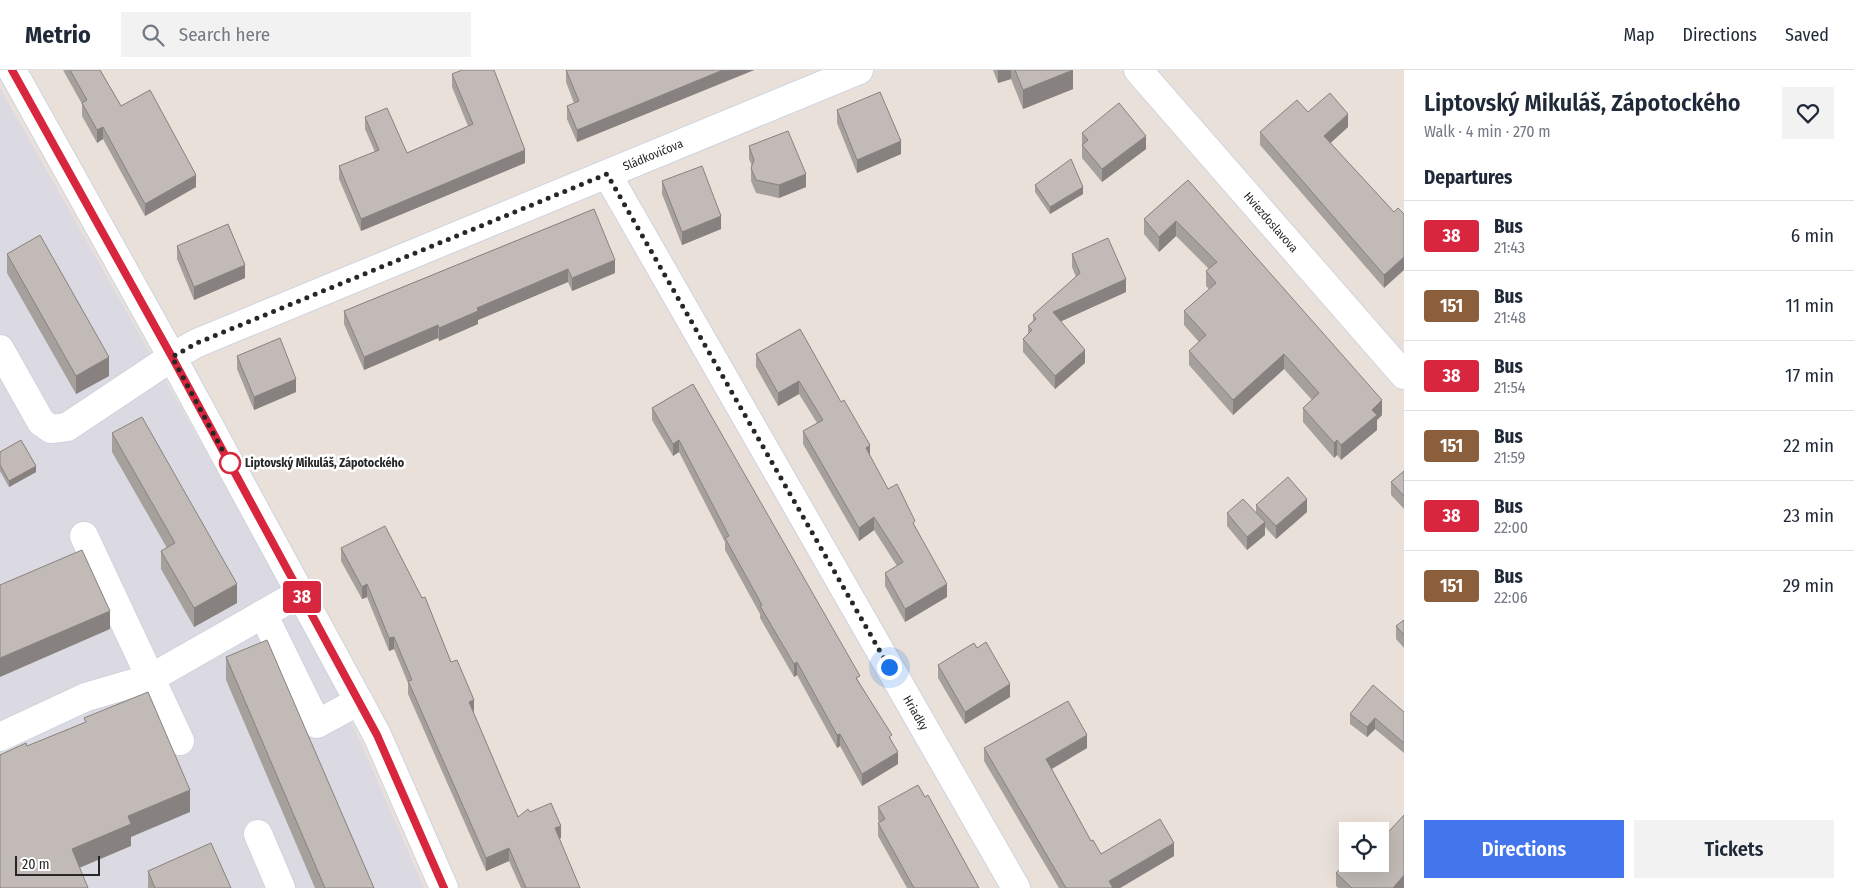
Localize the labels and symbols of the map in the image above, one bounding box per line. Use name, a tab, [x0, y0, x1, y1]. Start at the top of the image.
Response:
street label: Sládkovičova	[621, 136, 685, 174]
street label: Hviezdoslavova	[1241, 189, 1301, 255]
marker: Liptovský Mikuláš, Zápotockého	[219, 452, 241, 474]
place label: Liptovský Mikuláš, Zápotockého	[245, 456, 405, 470]
line badge: 38	[280, 581, 324, 613]
your location	[877, 655, 902, 680]
street label: Hriadky	[900, 693, 931, 733]
scale bar	[15, 853, 100, 876]

